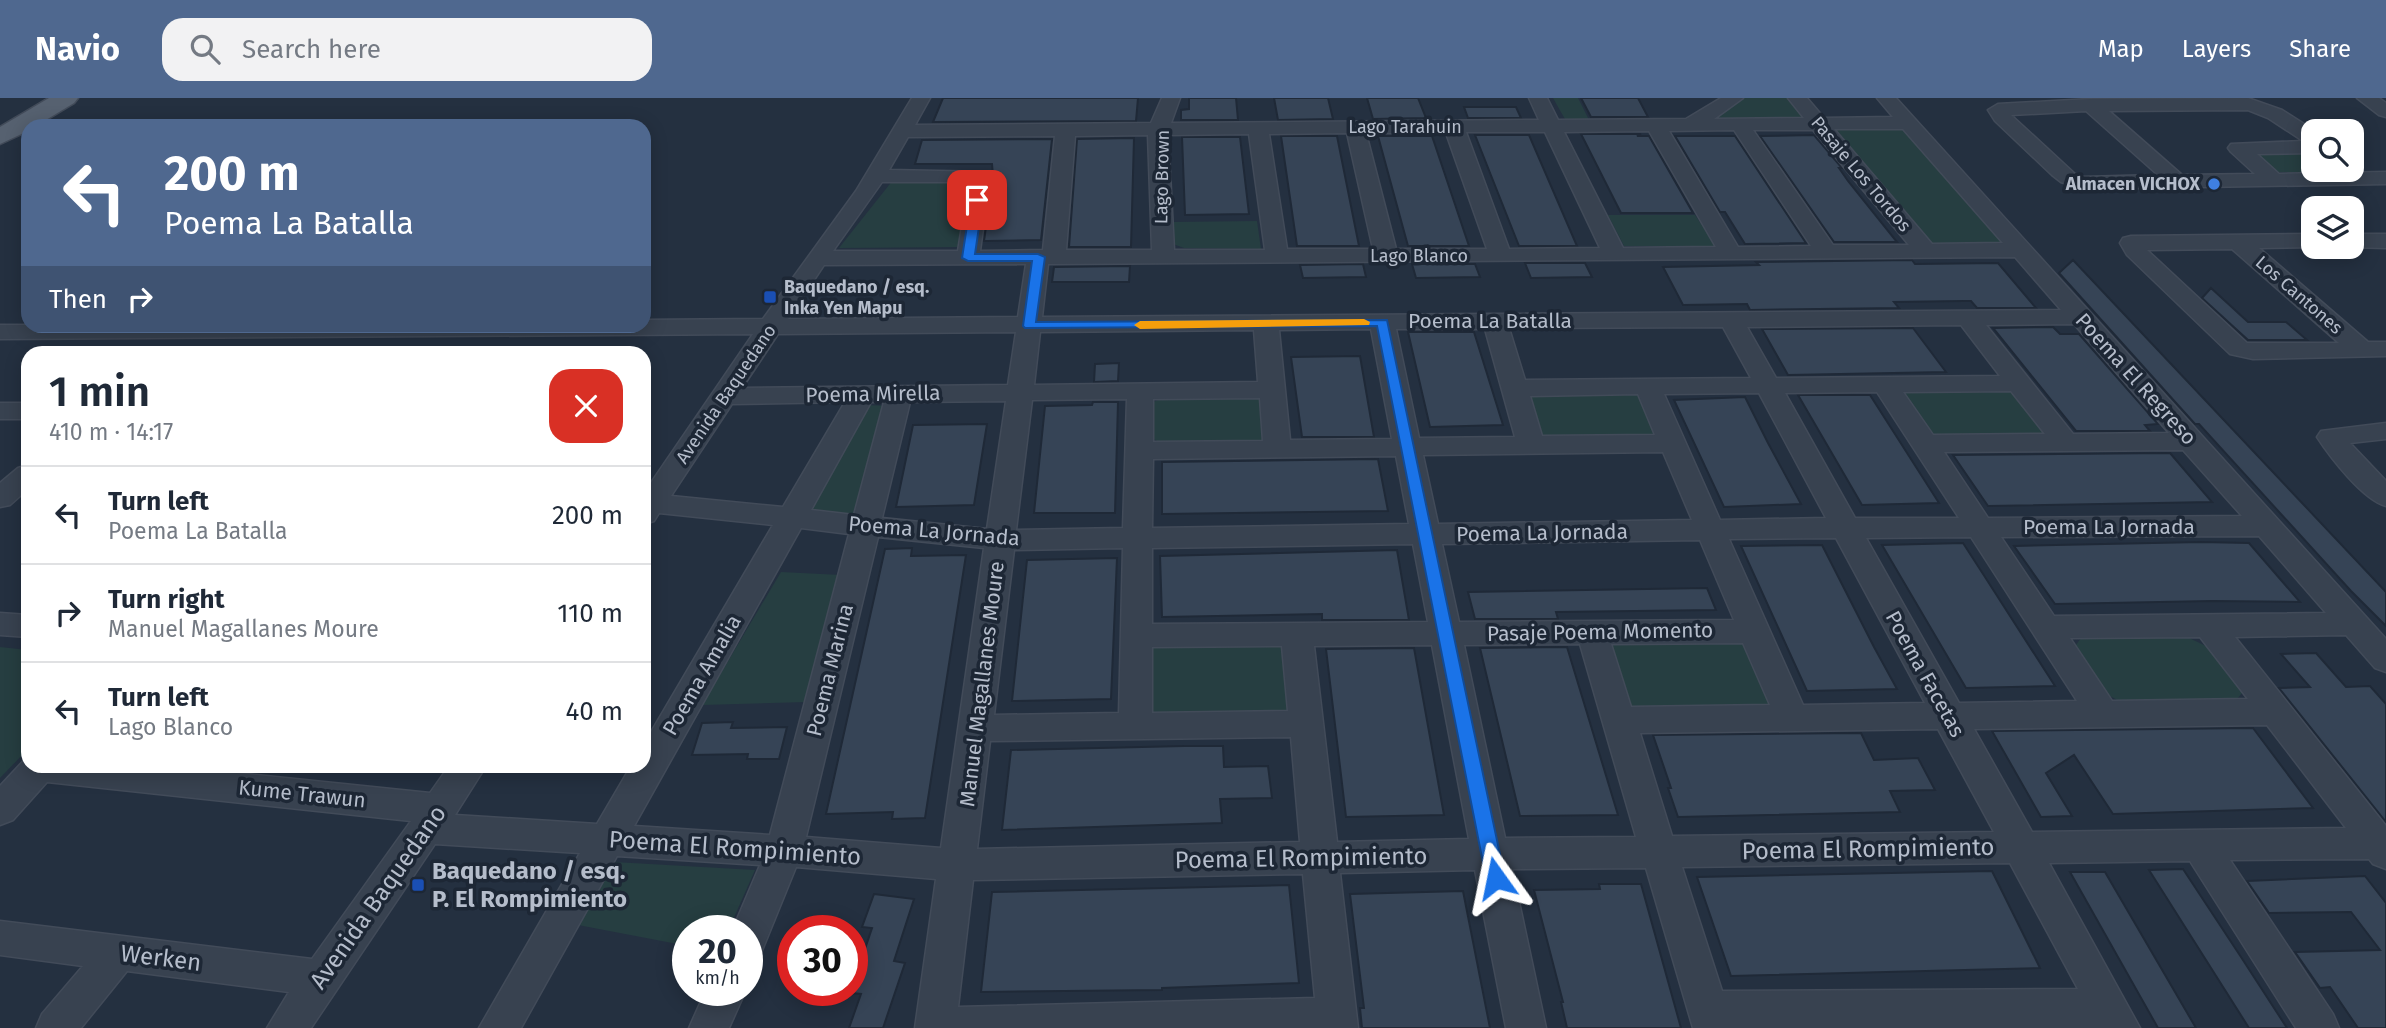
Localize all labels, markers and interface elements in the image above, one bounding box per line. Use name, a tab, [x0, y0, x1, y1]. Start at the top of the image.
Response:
search box	[162, 18, 652, 81]
text: Navio	[35, 29, 120, 69]
icon: search	[186, 30, 224, 68]
text: Search here	[242, 34, 381, 65]
text: Map	[2098, 35, 2144, 63]
text: Layers	[2182, 35, 2251, 63]
text: Share	[2289, 35, 2351, 63]
street label: Pasaje Los Tordos	[1806, 112, 1916, 236]
street label: Lago Tarahuin	[1348, 116, 1462, 138]
map controls	[2301, 119, 2364, 259]
button: search	[2301, 119, 2364, 182]
street label: Lago Brown	[1150, 130, 1174, 224]
text: 200 m	[164, 144, 300, 203]
icon: left	[49, 147, 140, 238]
pin	[947, 170, 1007, 230]
place label: Almacen VICHOX	[2065, 173, 2201, 195]
marker: Almacen VICHOX	[2206, 176, 2222, 192]
icon: arrive	[958, 181, 996, 219]
button: layers	[2301, 196, 2364, 259]
text: Poema La Batalla	[164, 204, 414, 242]
street label: Lago Blanco	[1370, 245, 1468, 267]
street label: Los Cantones	[2251, 251, 2347, 339]
place label: Baquedano / esq. Inka Yen Mapu	[784, 276, 929, 319]
icon: right	[121, 280, 159, 318]
text: Then	[49, 284, 107, 315]
marker: Baquedano / esq. Inka Yen Mapu	[762, 289, 778, 305]
street label: Poema La Batalla	[1408, 308, 1572, 334]
street label: Poema El Regreso	[2070, 308, 2202, 450]
street label: Avenida Baquedano	[671, 320, 781, 468]
text: 1 min	[49, 367, 150, 417]
button: close	[549, 369, 623, 443]
street label: Poema Mirella	[805, 380, 941, 408]
text: 410 m · 14:17	[49, 418, 173, 446]
text: Turn left	[108, 486, 209, 517]
icon: left	[49, 496, 87, 534]
text: 200 m	[552, 500, 623, 531]
street label: Poema La Jornada	[847, 511, 1021, 551]
street label: Poema La Jornada	[2023, 514, 2195, 540]
text: Poema La Batalla	[108, 517, 288, 545]
street label: Poema La Jornada	[1456, 519, 1628, 547]
street label: Manuel Magallanes Moure	[954, 560, 1010, 808]
text: Turn right	[108, 584, 225, 615]
icon: right	[49, 594, 87, 632]
text: 110 m	[557, 598, 623, 629]
street label: Poema Marina	[801, 601, 859, 739]
street label: Poema Facetas	[1880, 606, 1970, 742]
street label: Poema Amalia	[657, 610, 747, 740]
text: Manuel Magallanes Moure	[108, 615, 379, 643]
street label: Pasaje Poema Momento	[1487, 617, 1713, 647]
text: Turn left	[108, 682, 209, 713]
icon: left	[49, 692, 87, 730]
text: 40 m	[565, 696, 623, 727]
text: Lago Blanco	[108, 713, 233, 741]
street label: Kume Trawun	[237, 774, 367, 814]
street label: Avenida Baquedano	[304, 800, 452, 994]
street label: Poema El Rompimiento	[608, 825, 862, 871]
street label: Poema El Rompimiento	[1741, 833, 1995, 865]
position arrow	[1459, 841, 1533, 915]
street label: Poema El Rompimiento	[1174, 842, 1428, 874]
place label: Baquedano / esq. P. El Rompimiento	[432, 857, 627, 913]
marker: Baquedano / esq. P. El Rompimiento	[410, 877, 426, 893]
speed limit sign: 30	[777, 915, 868, 1006]
text: 20	[698, 930, 737, 972]
street label: Werken	[119, 939, 203, 977]
text: km/h	[695, 967, 740, 989]

